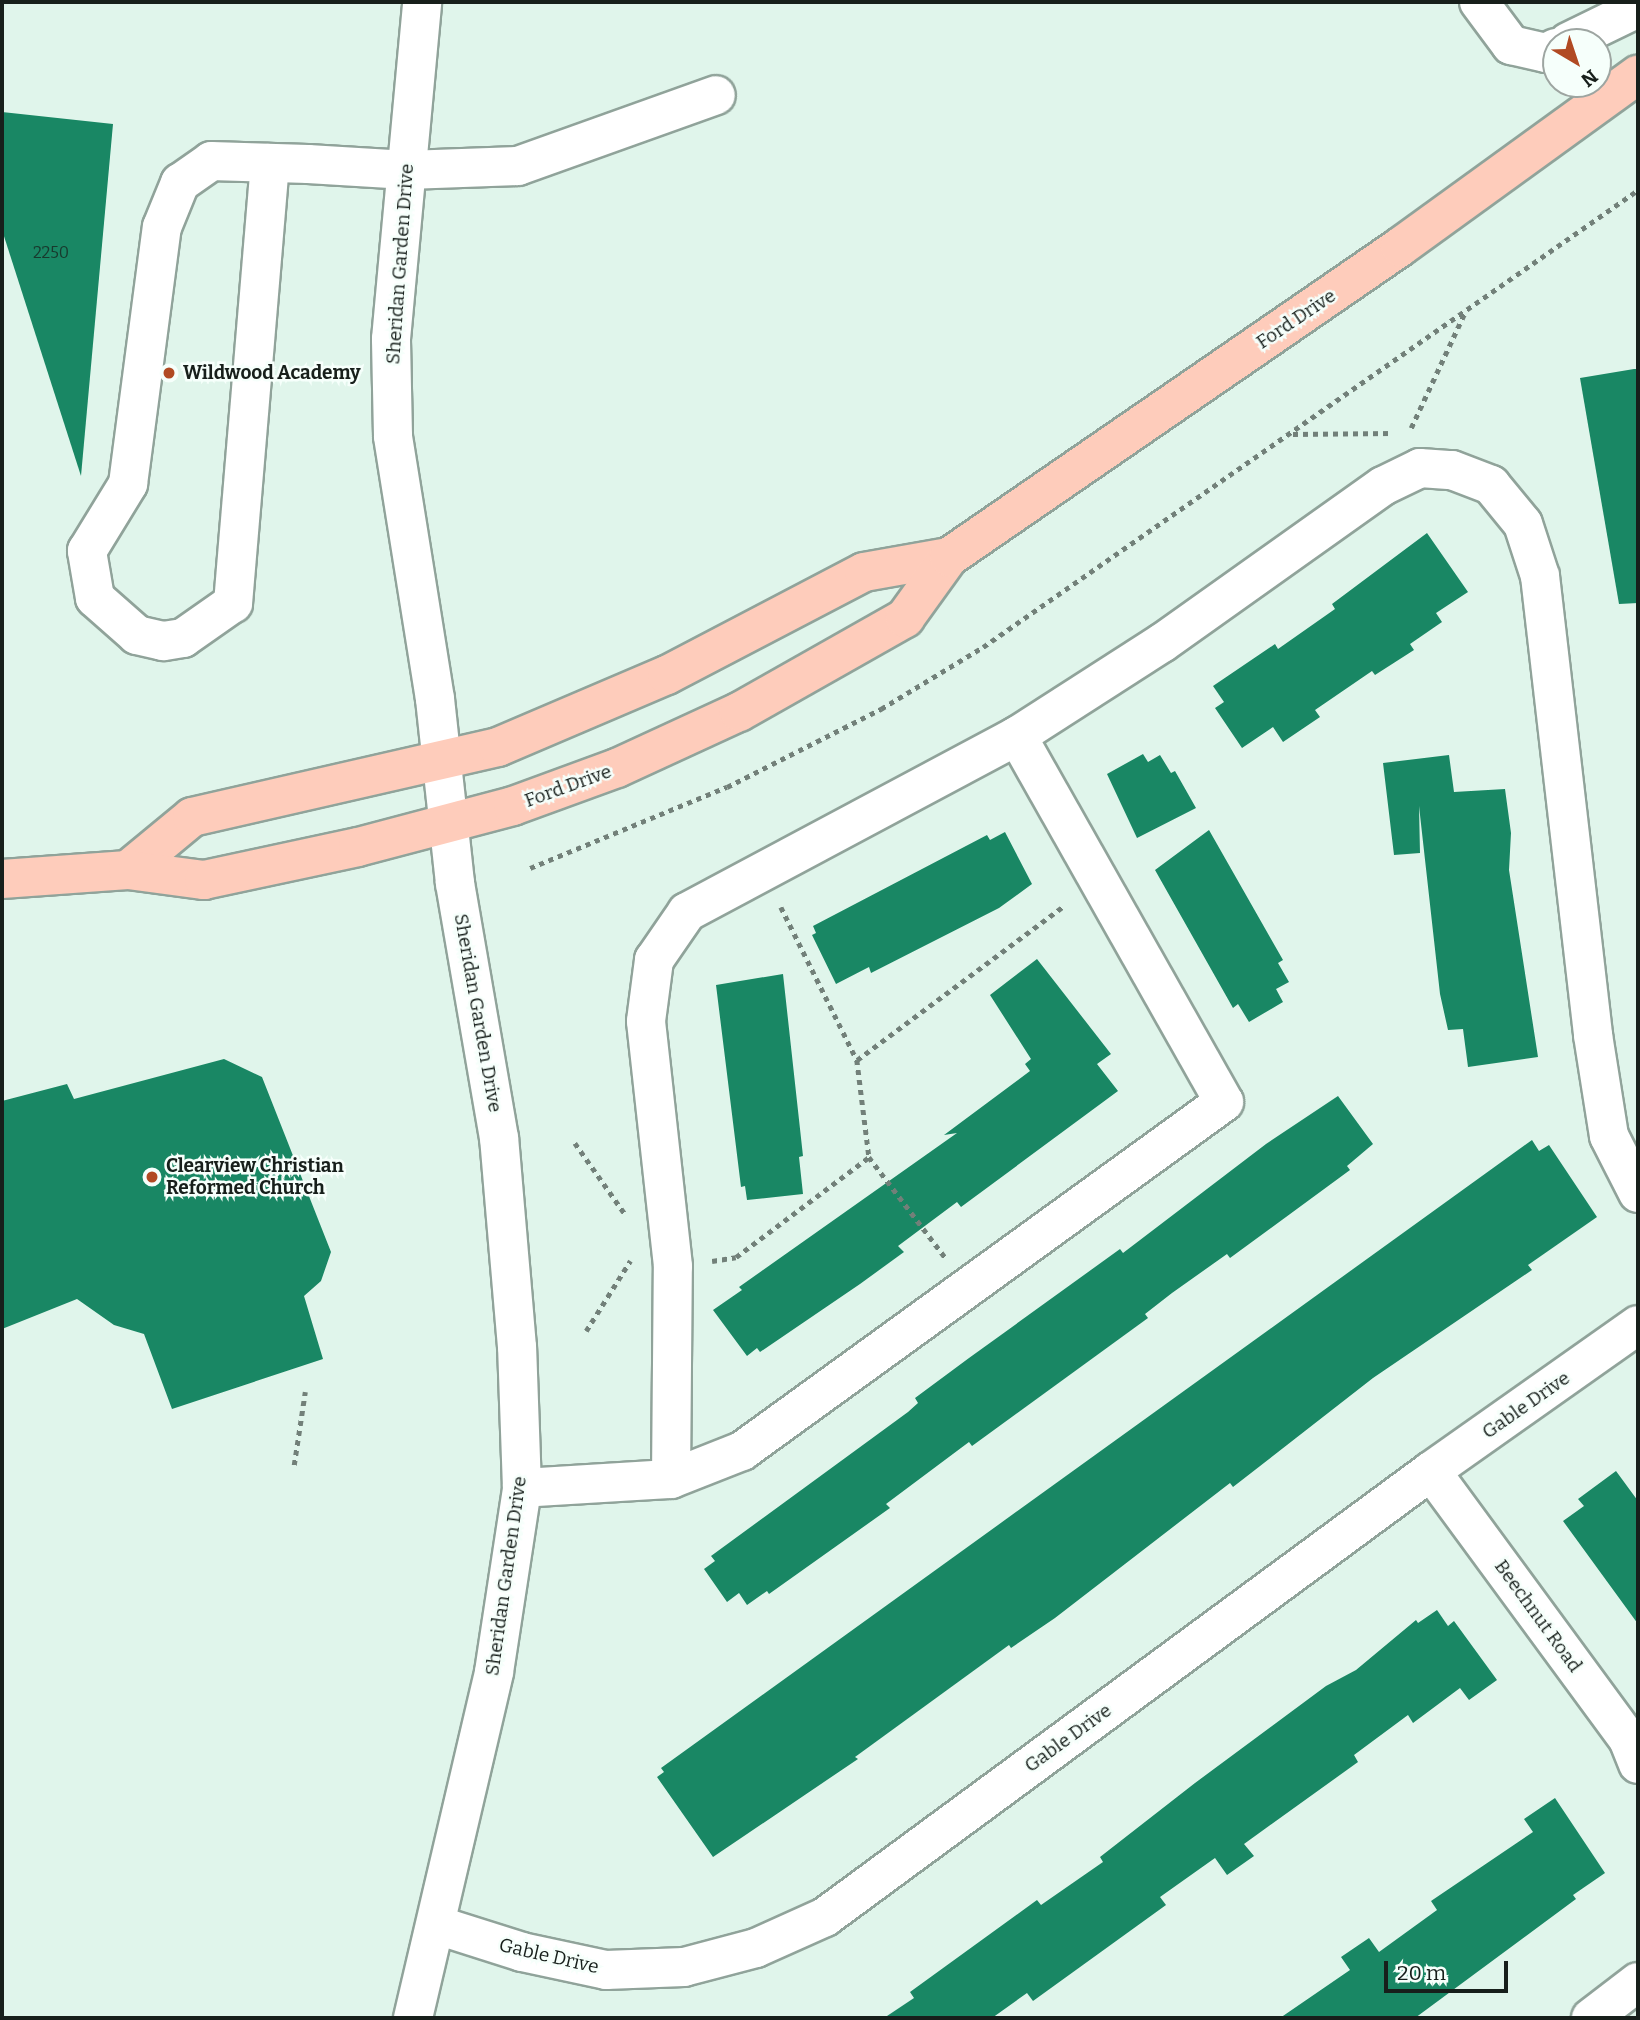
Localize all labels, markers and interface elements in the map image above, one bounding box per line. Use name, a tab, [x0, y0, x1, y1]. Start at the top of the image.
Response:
north arrow	[1542, 28, 1612, 98]
text: N	[1576, 65, 1602, 92]
street label: Sheridan Garden Drive	[382, 163, 418, 365]
house number: 2250	[33, 243, 69, 263]
street label: Ford Drive	[1252, 284, 1340, 354]
place label: Wildwood Academy	[183, 362, 361, 384]
marker: Wildwood Academy	[161, 365, 177, 381]
street label: Ford Drive	[522, 760, 614, 812]
street label: Sheridan Garden Drive	[449, 912, 507, 1114]
place label: Clearview Christian Reformed Church	[166, 1155, 344, 1199]
marker: Clearview Christian Reformed Church	[144, 1169, 160, 1185]
street label: Gable Drive	[1478, 1367, 1574, 1443]
street label: Sheridan Garden Drive	[481, 1475, 531, 1677]
street label: Beechnut Road	[1490, 1555, 1586, 1677]
street label: Gable Drive	[1020, 1699, 1116, 1777]
street label: Gable Drive	[497, 1933, 601, 1979]
scale bar	[1388, 1946, 1512, 1990]
text: 20 m	[1397, 1960, 1446, 1986]

